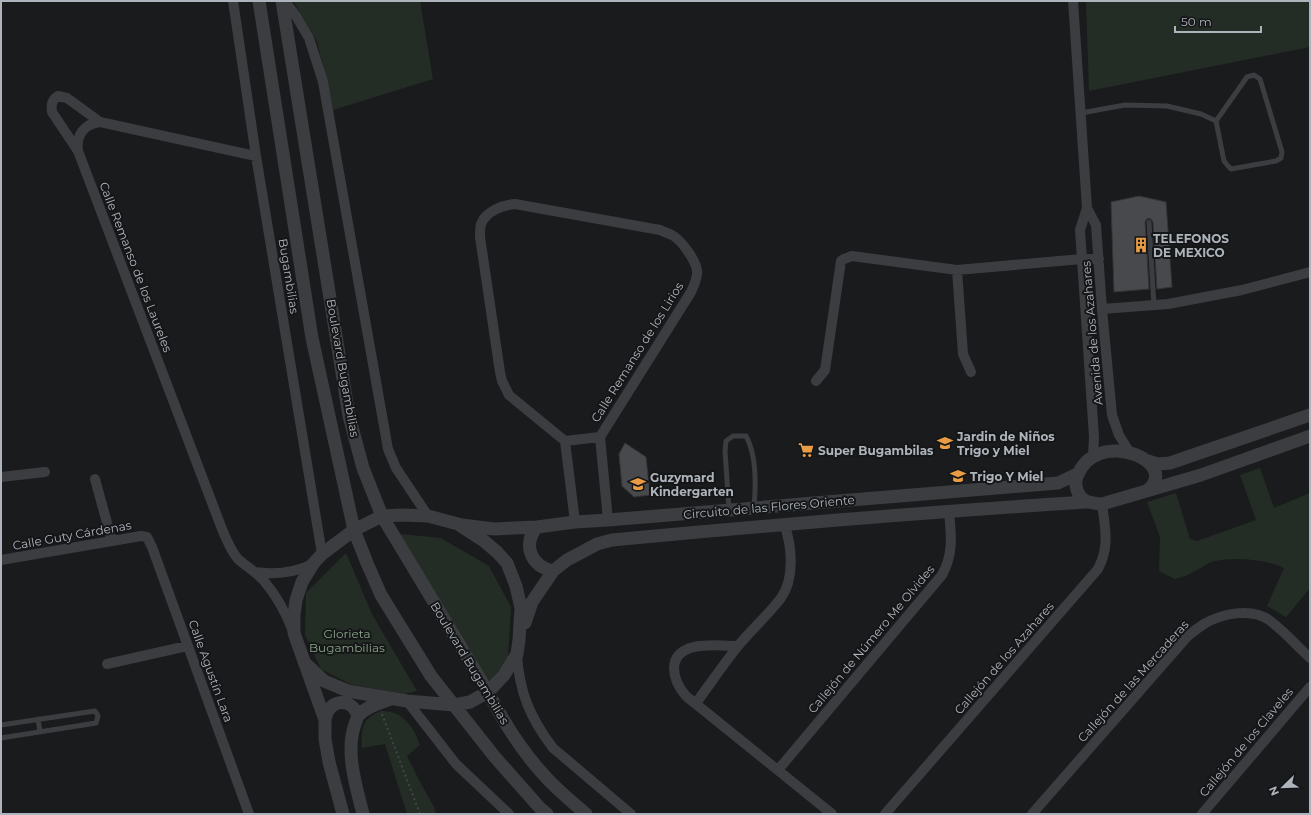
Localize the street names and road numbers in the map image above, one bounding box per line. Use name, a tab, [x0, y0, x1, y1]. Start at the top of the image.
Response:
street label: Calle Remanso de los Laureles	[96, 180, 176, 355]
street label: Bugambilias	[276, 237, 302, 315]
street label: Avenida de los Azahares	[1078, 260, 1106, 406]
street label: Calle Remanso de los Lirios	[588, 279, 687, 425]
street label: Boulevard Bugambilias	[323, 298, 363, 438]
street label: Circuito de las Flores Oriente	[683, 492, 855, 522]
street label: Calle Guty Cárdenas	[11, 517, 133, 553]
street label: Callejón de Número Me Olvides	[805, 562, 938, 716]
street label: Boulevard Bugambilias	[427, 599, 513, 727]
street label: Callejón de los Azahares	[951, 599, 1057, 717]
street label: Callejón de las Mercaderas	[1074, 617, 1192, 745]
street label: Calle Agustín Lara	[185, 618, 237, 724]
street label: Callejón de los Claveles	[1196, 684, 1296, 800]

